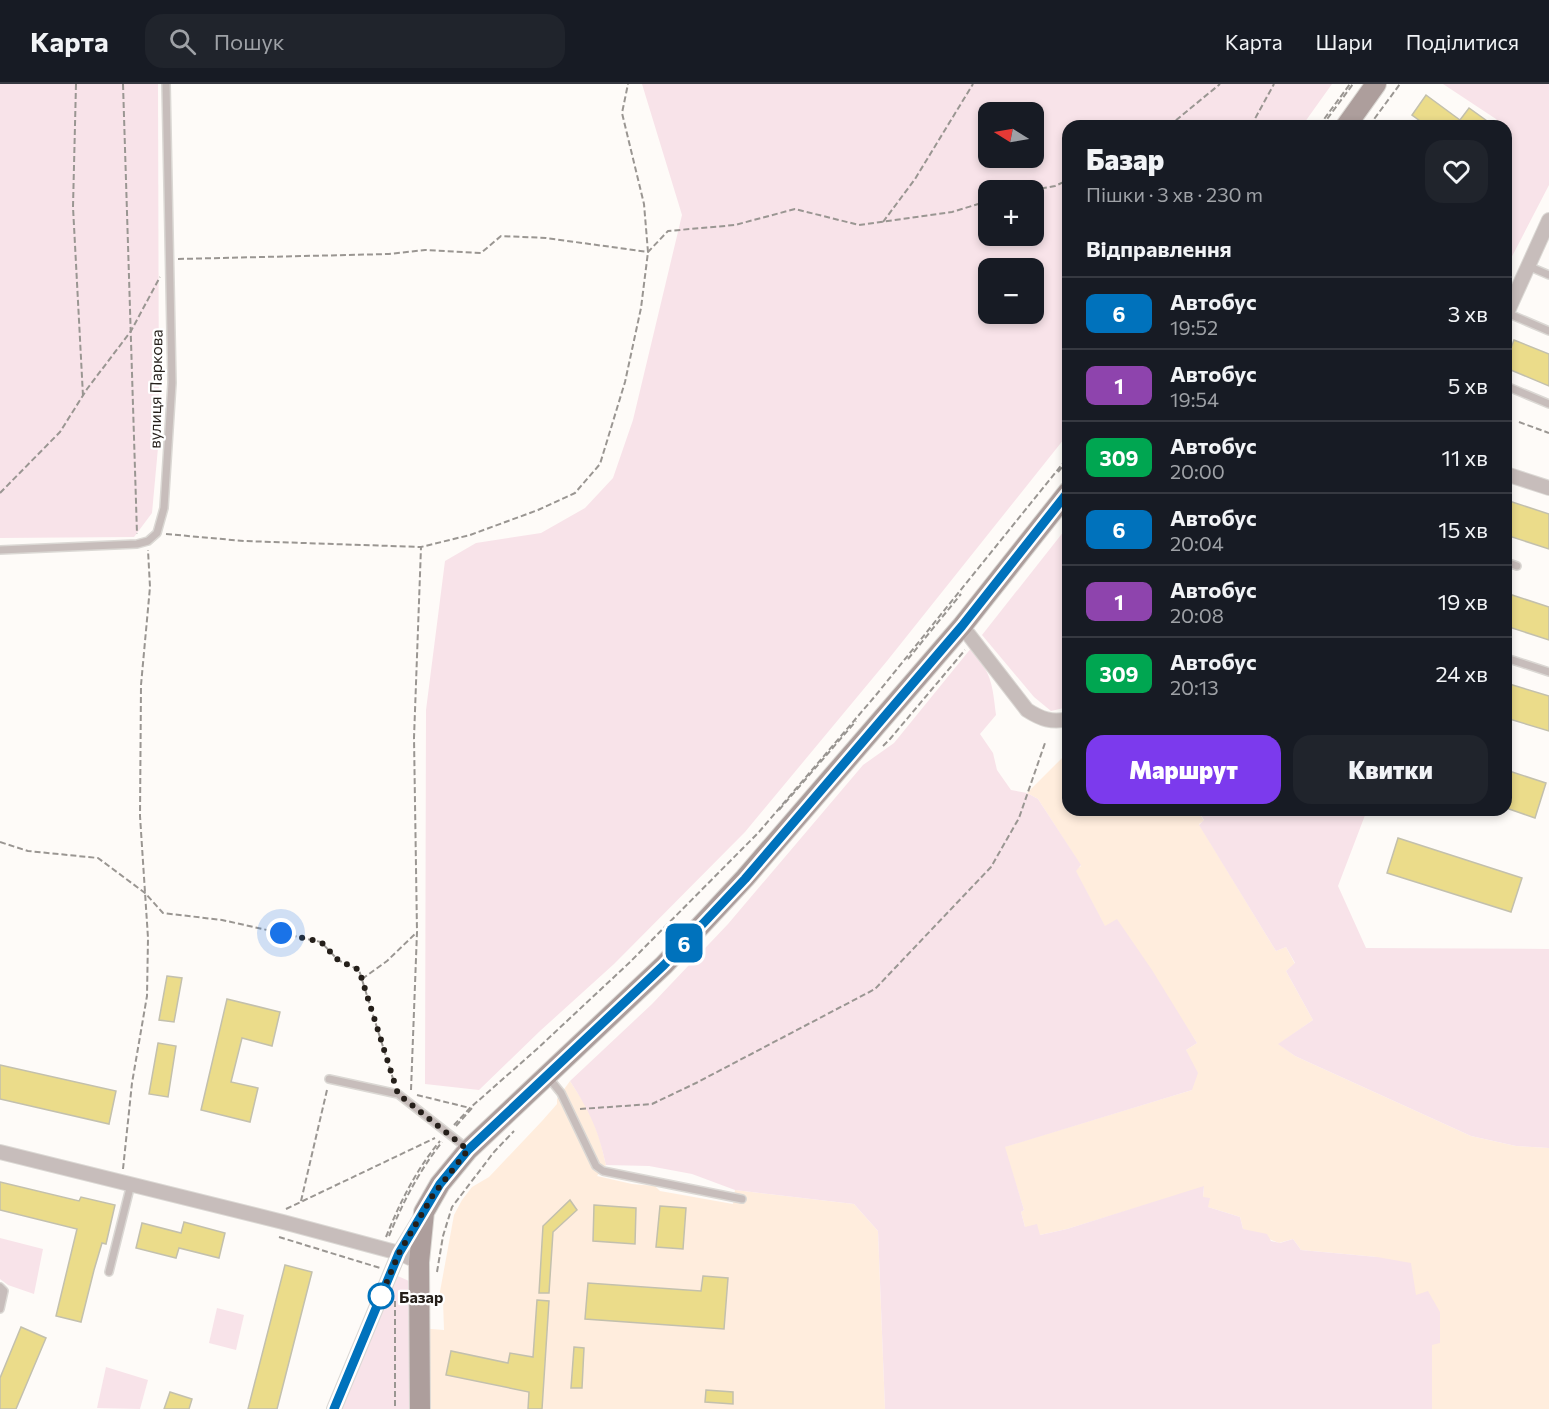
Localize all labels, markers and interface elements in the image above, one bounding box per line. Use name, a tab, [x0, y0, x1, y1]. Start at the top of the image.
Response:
search box	[145, 14, 565, 68]
text: Карта	[30, 24, 109, 58]
icon: search	[166, 25, 199, 58]
text: Пошук	[214, 28, 285, 55]
text: Карта	[1225, 29, 1283, 54]
text: Шари	[1316, 29, 1373, 54]
text: Поділитися	[1406, 29, 1519, 54]
north arrow	[978, 102, 1044, 168]
map controls	[978, 102, 1044, 324]
button: heart	[1425, 140, 1488, 203]
text: Базар	[1086, 142, 1164, 176]
button: +	[978, 180, 1044, 246]
text: Пішки · 3 хв · 230 m	[1086, 182, 1263, 206]
text: Відправлення	[1086, 235, 1232, 262]
button: −	[978, 258, 1044, 324]
text: Автобус	[1170, 288, 1257, 315]
text: 3 хв	[1448, 300, 1488, 327]
text: 6	[1113, 301, 1125, 326]
text: 19:52	[1170, 315, 1218, 339]
street label: вулиця Паркова	[144, 329, 166, 449]
text: Автобус	[1170, 360, 1257, 387]
text: 5 хв	[1448, 372, 1488, 399]
text: 1	[1114, 373, 1124, 398]
text: 19:54	[1170, 387, 1219, 411]
text: Автобус	[1170, 432, 1257, 459]
text: 11 хв	[1442, 444, 1488, 471]
text: 309	[1099, 445, 1139, 470]
text: 20:00	[1170, 459, 1225, 483]
text: Автобус	[1170, 504, 1257, 531]
text: 15 хв	[1438, 516, 1488, 543]
text: 6	[1113, 517, 1125, 542]
text: 20:04	[1170, 531, 1224, 555]
text: Автобус	[1170, 576, 1257, 603]
text: 19 хв	[1438, 588, 1488, 615]
text: 1	[1114, 589, 1124, 614]
text: 20:08	[1170, 603, 1224, 627]
text: Автобус	[1170, 648, 1257, 675]
text: 24 хв	[1435, 660, 1488, 687]
text: 309	[1099, 661, 1139, 686]
text: 20:13	[1170, 675, 1219, 699]
button: Маршрут	[1086, 735, 1281, 804]
button: Квитки	[1293, 735, 1488, 804]
your location	[266, 918, 296, 948]
line badge: 6	[664, 924, 704, 962]
text: 6	[678, 931, 690, 956]
marker: Базар	[368, 1283, 394, 1309]
place label: Базар	[399, 1287, 443, 1306]

